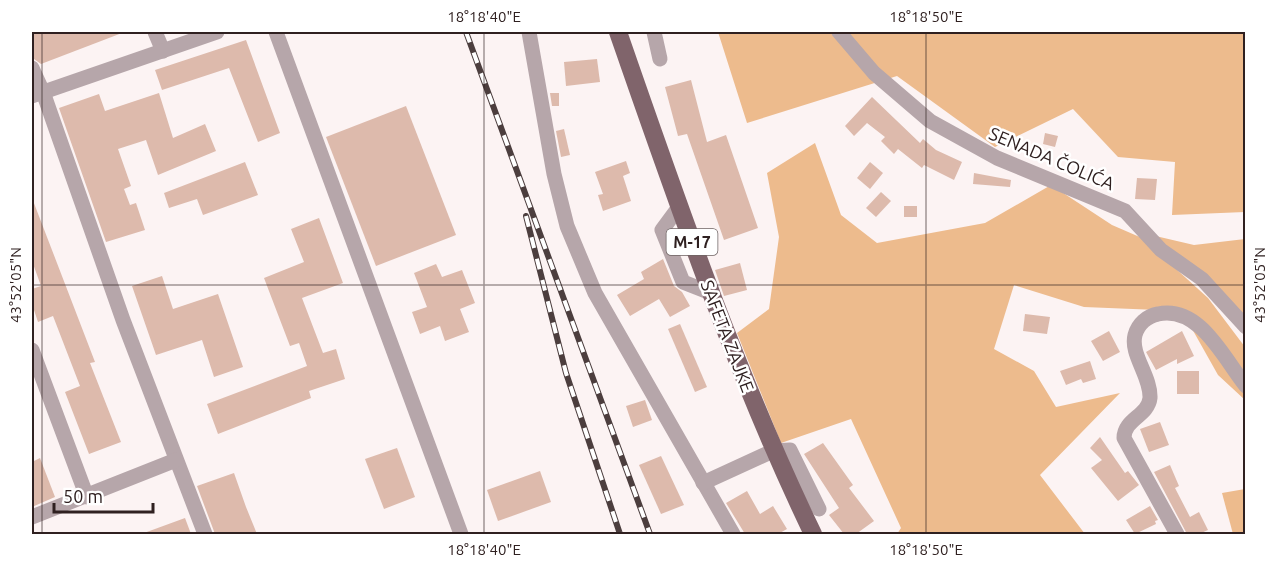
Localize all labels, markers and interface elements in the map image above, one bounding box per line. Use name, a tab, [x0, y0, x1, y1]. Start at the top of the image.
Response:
text: 18°18'40"E	[447, 8, 521, 25]
text: 18°18'50"E	[889, 8, 963, 25]
street label: SENADA ČOLIĆA	[986, 122, 1118, 194]
road number: M-17	[666, 229, 718, 255]
text: 43°52'05"N	[7, 247, 24, 323]
text: 43°52'05"N	[1251, 247, 1268, 323]
street label: SAFETA ZAJKE	[697, 277, 759, 395]
scale bar	[54, 476, 153, 514]
text: 50 m	[63, 486, 103, 506]
text: 18°18'40"E	[447, 541, 521, 558]
text: 18°18'50"E	[889, 541, 963, 558]

